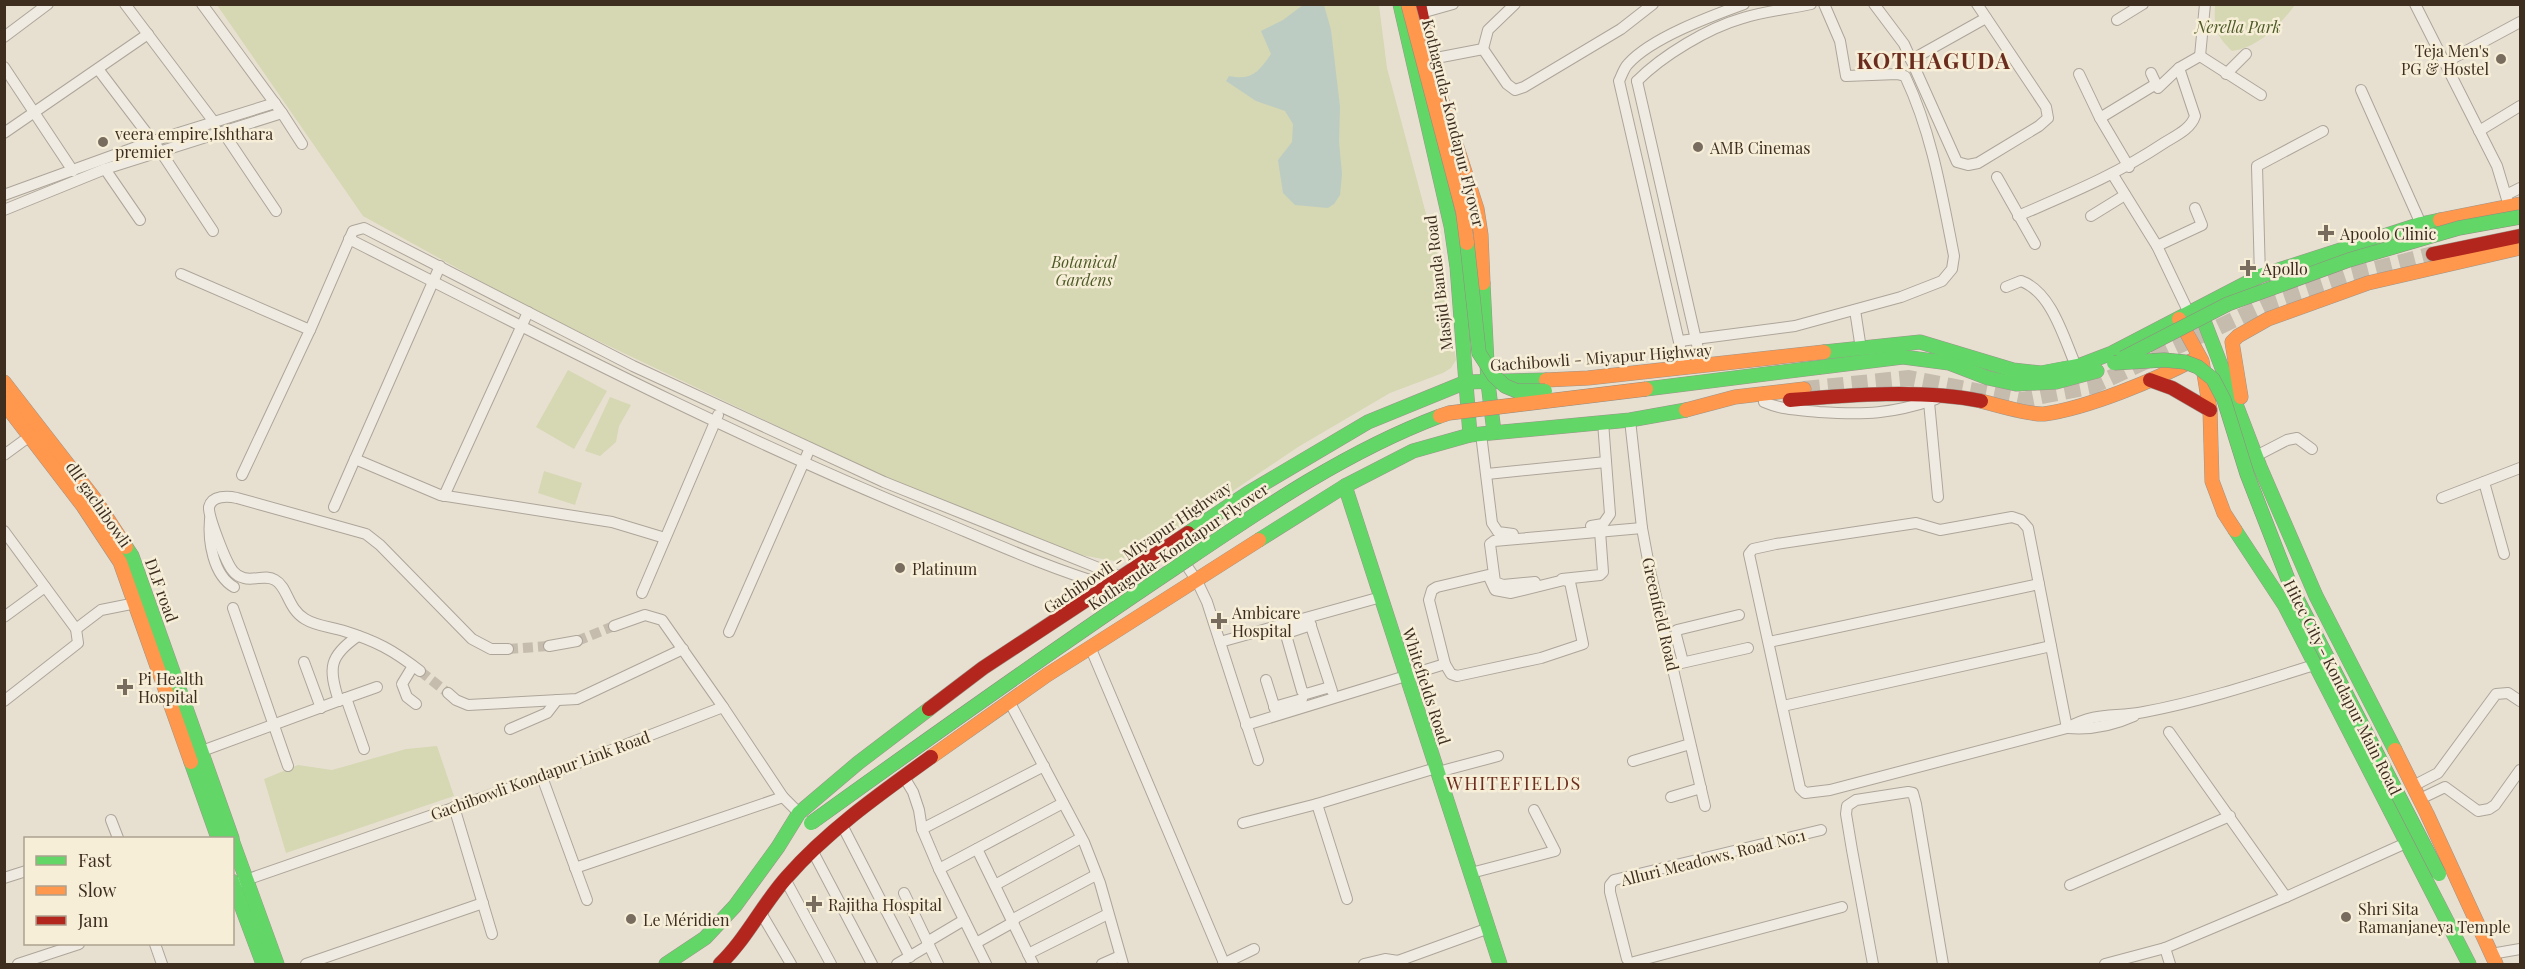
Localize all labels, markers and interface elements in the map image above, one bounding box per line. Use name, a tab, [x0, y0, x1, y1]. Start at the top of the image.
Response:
park label: Nerella Park	[2193, 16, 2281, 37]
street label: Kothaguda-Kondapur Flyover	[1418, 17, 1490, 229]
place label: Teja Men's PG & Hostel	[2401, 40, 2489, 79]
district label: KOTHAGUDA	[1857, 45, 2011, 75]
marker: Teja Men's PG & Hostel	[2494, 52, 2508, 66]
place label: veera empire,Ishthara premier	[114, 123, 273, 162]
marker: veera empire,Ishthara premier	[96, 135, 110, 149]
place label: AMB Cinemas	[1709, 137, 1810, 158]
marker: AMB Cinemas	[1691, 140, 1705, 154]
street label: Masjid Banda Road	[1419, 214, 1457, 352]
place label: Apoolo Clinic	[2339, 223, 2436, 244]
marker: Apoolo Clinic	[2317, 224, 2335, 242]
park label: Botanical Gardens	[1050, 251, 1117, 290]
place label: Apollo	[2261, 258, 2308, 279]
marker: Apollo	[2239, 259, 2257, 277]
street label: Gachibowli - Miyapur Highway	[1489, 339, 1713, 375]
street label: dlf gachibowli	[62, 457, 136, 551]
street label: Gachibowli - Miyapur Highway	[1039, 476, 1235, 618]
street label: Kothaguda-Kondapur Flyover	[1084, 478, 1272, 614]
street label: DLF road	[141, 555, 183, 625]
street label: Greenfield Road	[1638, 555, 1684, 673]
place label: Platinum	[912, 558, 977, 579]
marker: Platinum	[893, 561, 907, 575]
street label: Hitec City - Kondapur Main Road	[2279, 576, 2407, 798]
place label: Ambicare Hospital	[1231, 602, 1301, 641]
marker: Ambicare Hospital	[1210, 612, 1228, 630]
street label: Whitefields Road	[1398, 624, 1456, 747]
place label: Pi Health Hospital	[138, 668, 204, 707]
marker: Pi Health Hospital	[116, 678, 134, 696]
street label: Gachibowli Kondapur Link Road	[427, 725, 653, 825]
district label: WHITEFIELDS	[1445, 771, 1582, 795]
street label: Alluri Meadows, Road No:1	[1617, 824, 1808, 890]
legend	[24, 837, 234, 945]
text: Fast	[78, 848, 112, 872]
text: Slow	[78, 878, 116, 902]
place label: Rajitha Hospital	[828, 894, 942, 915]
marker: Rajitha Hospital	[805, 895, 823, 913]
place label: Shri Sita Ramanjaneya Temple	[2358, 898, 2511, 937]
text: Jam	[77, 908, 108, 932]
place label: Le Méridien	[643, 909, 730, 930]
marker: Shri Sita Ramanjaneya Temple	[2339, 910, 2353, 924]
marker: Le Méridien	[624, 912, 638, 926]

